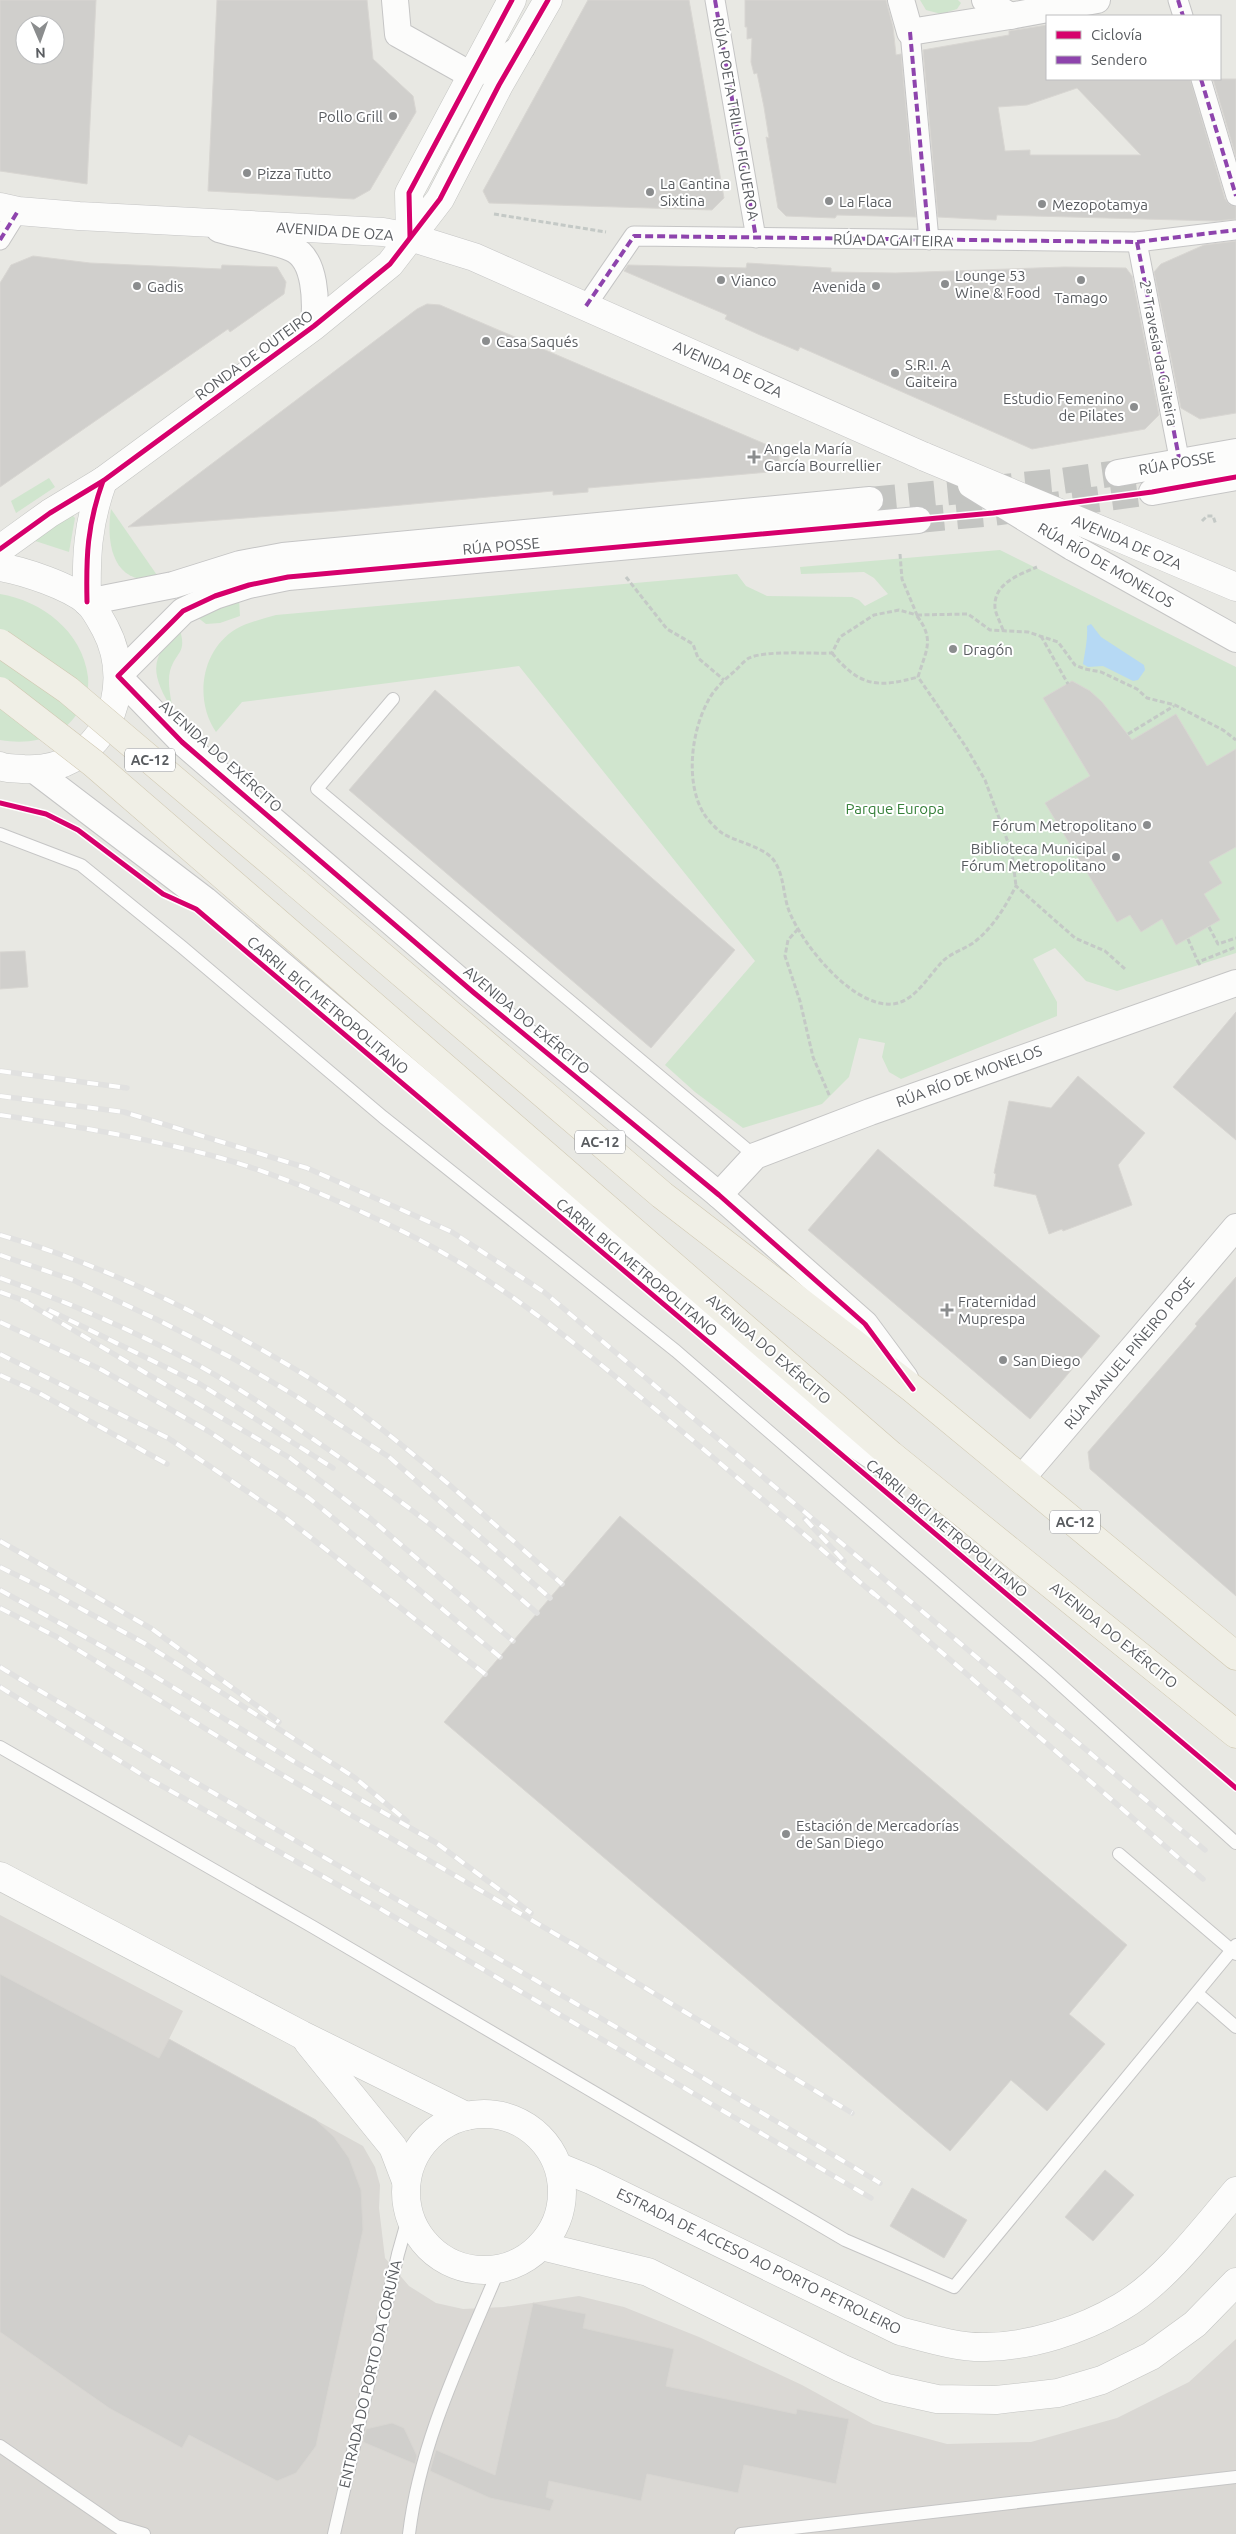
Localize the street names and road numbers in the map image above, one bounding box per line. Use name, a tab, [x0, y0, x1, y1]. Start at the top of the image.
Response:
street label: RÚA POETA TRILLO FIGUEROA	[710, 17, 762, 222]
street label: AVENIDA DE OZA	[276, 218, 395, 244]
street label: RÚA DA GAITEIRA	[833, 230, 953, 250]
street label: 2ª Travesía da Gaiteira	[1137, 279, 1181, 427]
street label: RONDA DE OUTEIRO	[192, 307, 316, 403]
street label: AVENIDA DE OZA	[671, 337, 785, 401]
street label: RÚA POSSE	[1137, 448, 1217, 478]
street label: AVENIDA DE OZA	[1070, 511, 1185, 573]
street label: RÚA RÍO DE MONELOS	[1035, 519, 1177, 611]
street label: RÚA POSSE	[462, 534, 540, 558]
street label: AVENIDA DO EXÉRCITO	[156, 697, 286, 815]
road number: AC-12	[125, 748, 175, 772]
street label: CARRIL BICI METROPOLITANO	[244, 933, 412, 1077]
street label: AVENIDA DO EXÉRCITO	[461, 962, 593, 1078]
street label: RÚA RÍO DE MONELOS	[894, 1042, 1044, 1110]
road number: AC-12	[575, 1130, 625, 1154]
street label: CARRIL BICI METROPOLITANO	[553, 1195, 721, 1339]
street label: RÚA MANUEL PIÑEIRO POSE	[1060, 1274, 1198, 1432]
street label: AVENIDA DO EXÉRCITO	[703, 1290, 835, 1408]
street label: CARRIL BICI METROPOLITANO	[863, 1456, 1031, 1600]
road number: AC-12	[1050, 1510, 1100, 1534]
street label: AVENIDA DO EXÉRCITO	[1047, 1578, 1181, 1692]
street label: ESTRADA DE ACCESO AO PORTO PETROLEIRO	[614, 2184, 904, 2338]
street label: ENTRADA DO PORTO DA CORUÑA	[335, 2258, 405, 2490]

